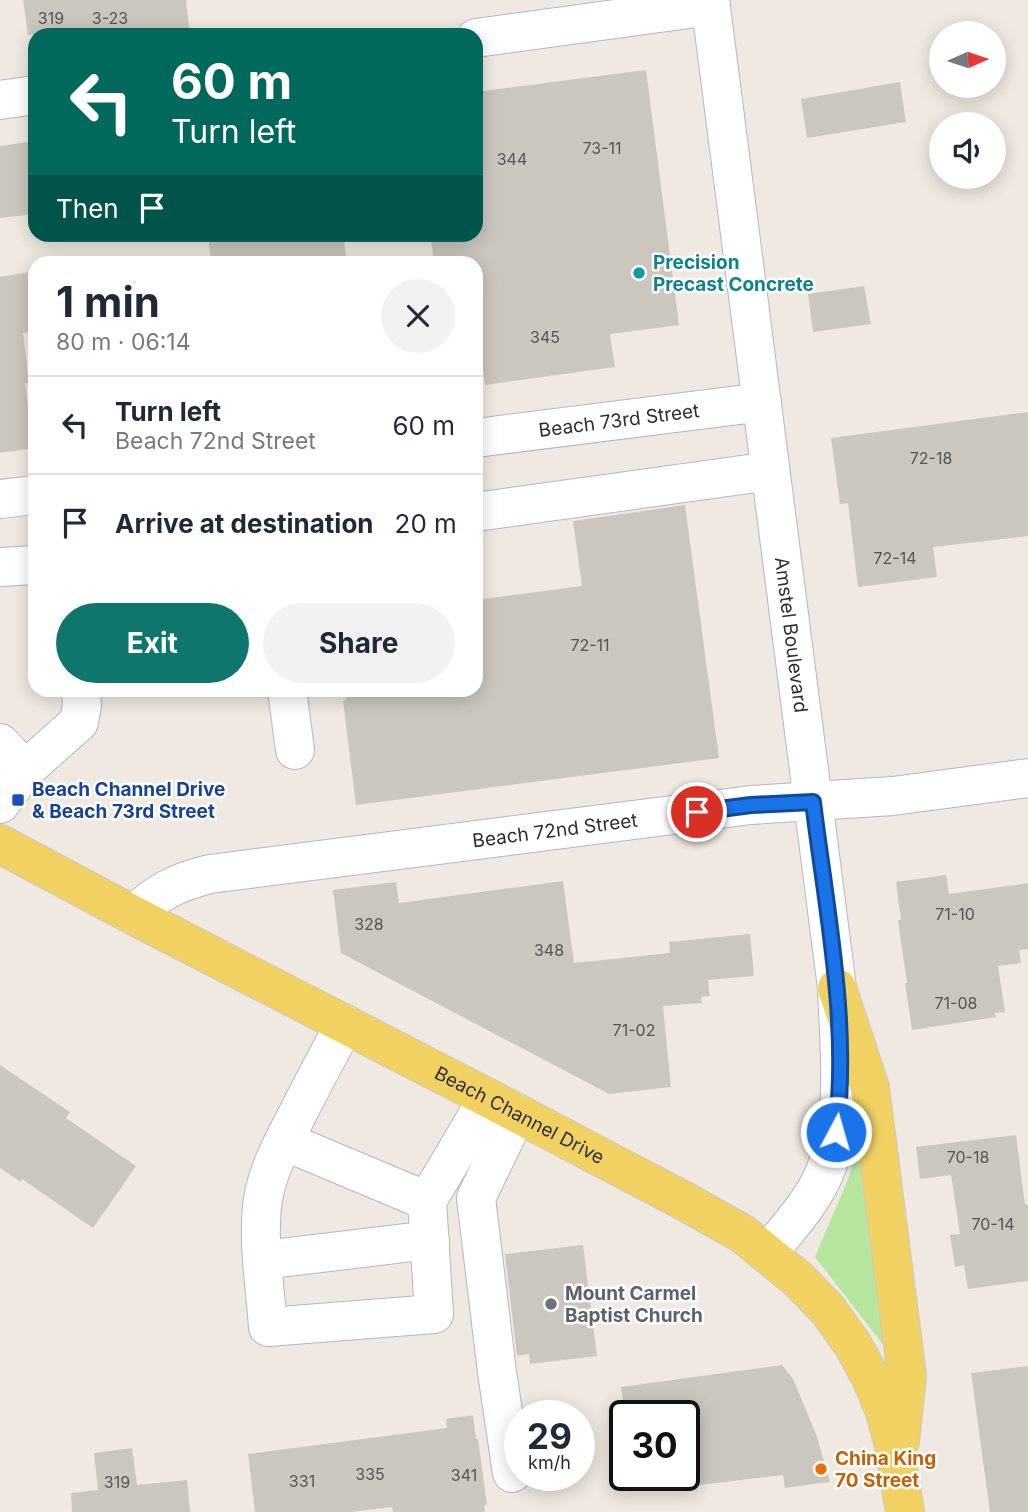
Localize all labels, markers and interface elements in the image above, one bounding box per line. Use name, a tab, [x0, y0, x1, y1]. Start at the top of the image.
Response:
house number: 319	[38, 8, 64, 28]
house number: 3-23	[92, 8, 128, 28]
north arrow	[929, 21, 1006, 98]
map controls	[929, 21, 1006, 189]
text: 60 m	[171, 52, 292, 111]
icon: left	[56, 56, 147, 147]
text: Turn left	[171, 112, 296, 151]
button: sound	[929, 112, 1006, 189]
house number: 73-11	[582, 138, 622, 158]
house number: 344	[497, 149, 527, 169]
icon: arrive	[133, 189, 171, 227]
text: Then	[56, 193, 119, 224]
place label: Precision Precast Concrete	[653, 251, 814, 296]
marker: Precision Precast Concrete	[631, 265, 647, 281]
text: 1 min	[56, 276, 160, 327]
button: close	[381, 279, 455, 353]
house number: 345	[530, 327, 560, 347]
text: 80 m · 06:14	[56, 328, 191, 356]
text: Turn left	[115, 396, 221, 427]
street label: Beach 73rd Street	[537, 399, 700, 442]
icon: left	[56, 406, 94, 444]
text: 60 m	[392, 410, 455, 441]
text: Beach 72nd Street	[115, 427, 316, 455]
house number: 72-18	[910, 448, 952, 468]
icon: arrive	[56, 504, 94, 542]
text: Arrive at destination	[115, 508, 374, 539]
text: 20 m	[395, 508, 457, 539]
house number: 72-14	[873, 548, 917, 568]
street label: Amstel Boulevard	[770, 555, 813, 714]
button: Exit	[56, 603, 249, 683]
button: Share	[263, 603, 455, 683]
house number: 72-11	[570, 635, 610, 655]
place label: Beach Channel Drive & Beach 73rd Street	[32, 778, 225, 823]
pin	[667, 782, 727, 842]
marker: Beach Channel Drive & Beach 73rd Street	[10, 792, 26, 808]
icon: arrive	[678, 793, 716, 831]
street label: Beach 72nd Street	[471, 809, 639, 852]
house number: 71-10	[935, 904, 975, 924]
house number: 328	[354, 914, 384, 934]
house number: 348	[534, 940, 564, 960]
house number: 71-08	[935, 993, 977, 1013]
house number: 71-02	[613, 1020, 655, 1040]
street label: Beach Channel Drive	[431, 1062, 608, 1169]
position arrow	[799, 1095, 873, 1169]
house number: 70-18	[947, 1147, 989, 1167]
house number: 70-14	[971, 1214, 1015, 1234]
place label: Mount Carmel Baptist Church	[565, 1282, 703, 1327]
marker: Mount Carmel Baptist Church	[543, 1296, 559, 1312]
speed limit sign: 30	[609, 1400, 700, 1491]
text: 29	[527, 1415, 572, 1457]
place label: China King 70 Street	[835, 1447, 936, 1492]
text: km/h	[528, 1452, 571, 1473]
marker: China King 70 Street	[813, 1461, 829, 1477]
house number: 335	[355, 1464, 385, 1484]
house number: 341	[451, 1465, 477, 1485]
house number: 331	[289, 1471, 315, 1491]
house number: 319	[104, 1472, 130, 1492]

